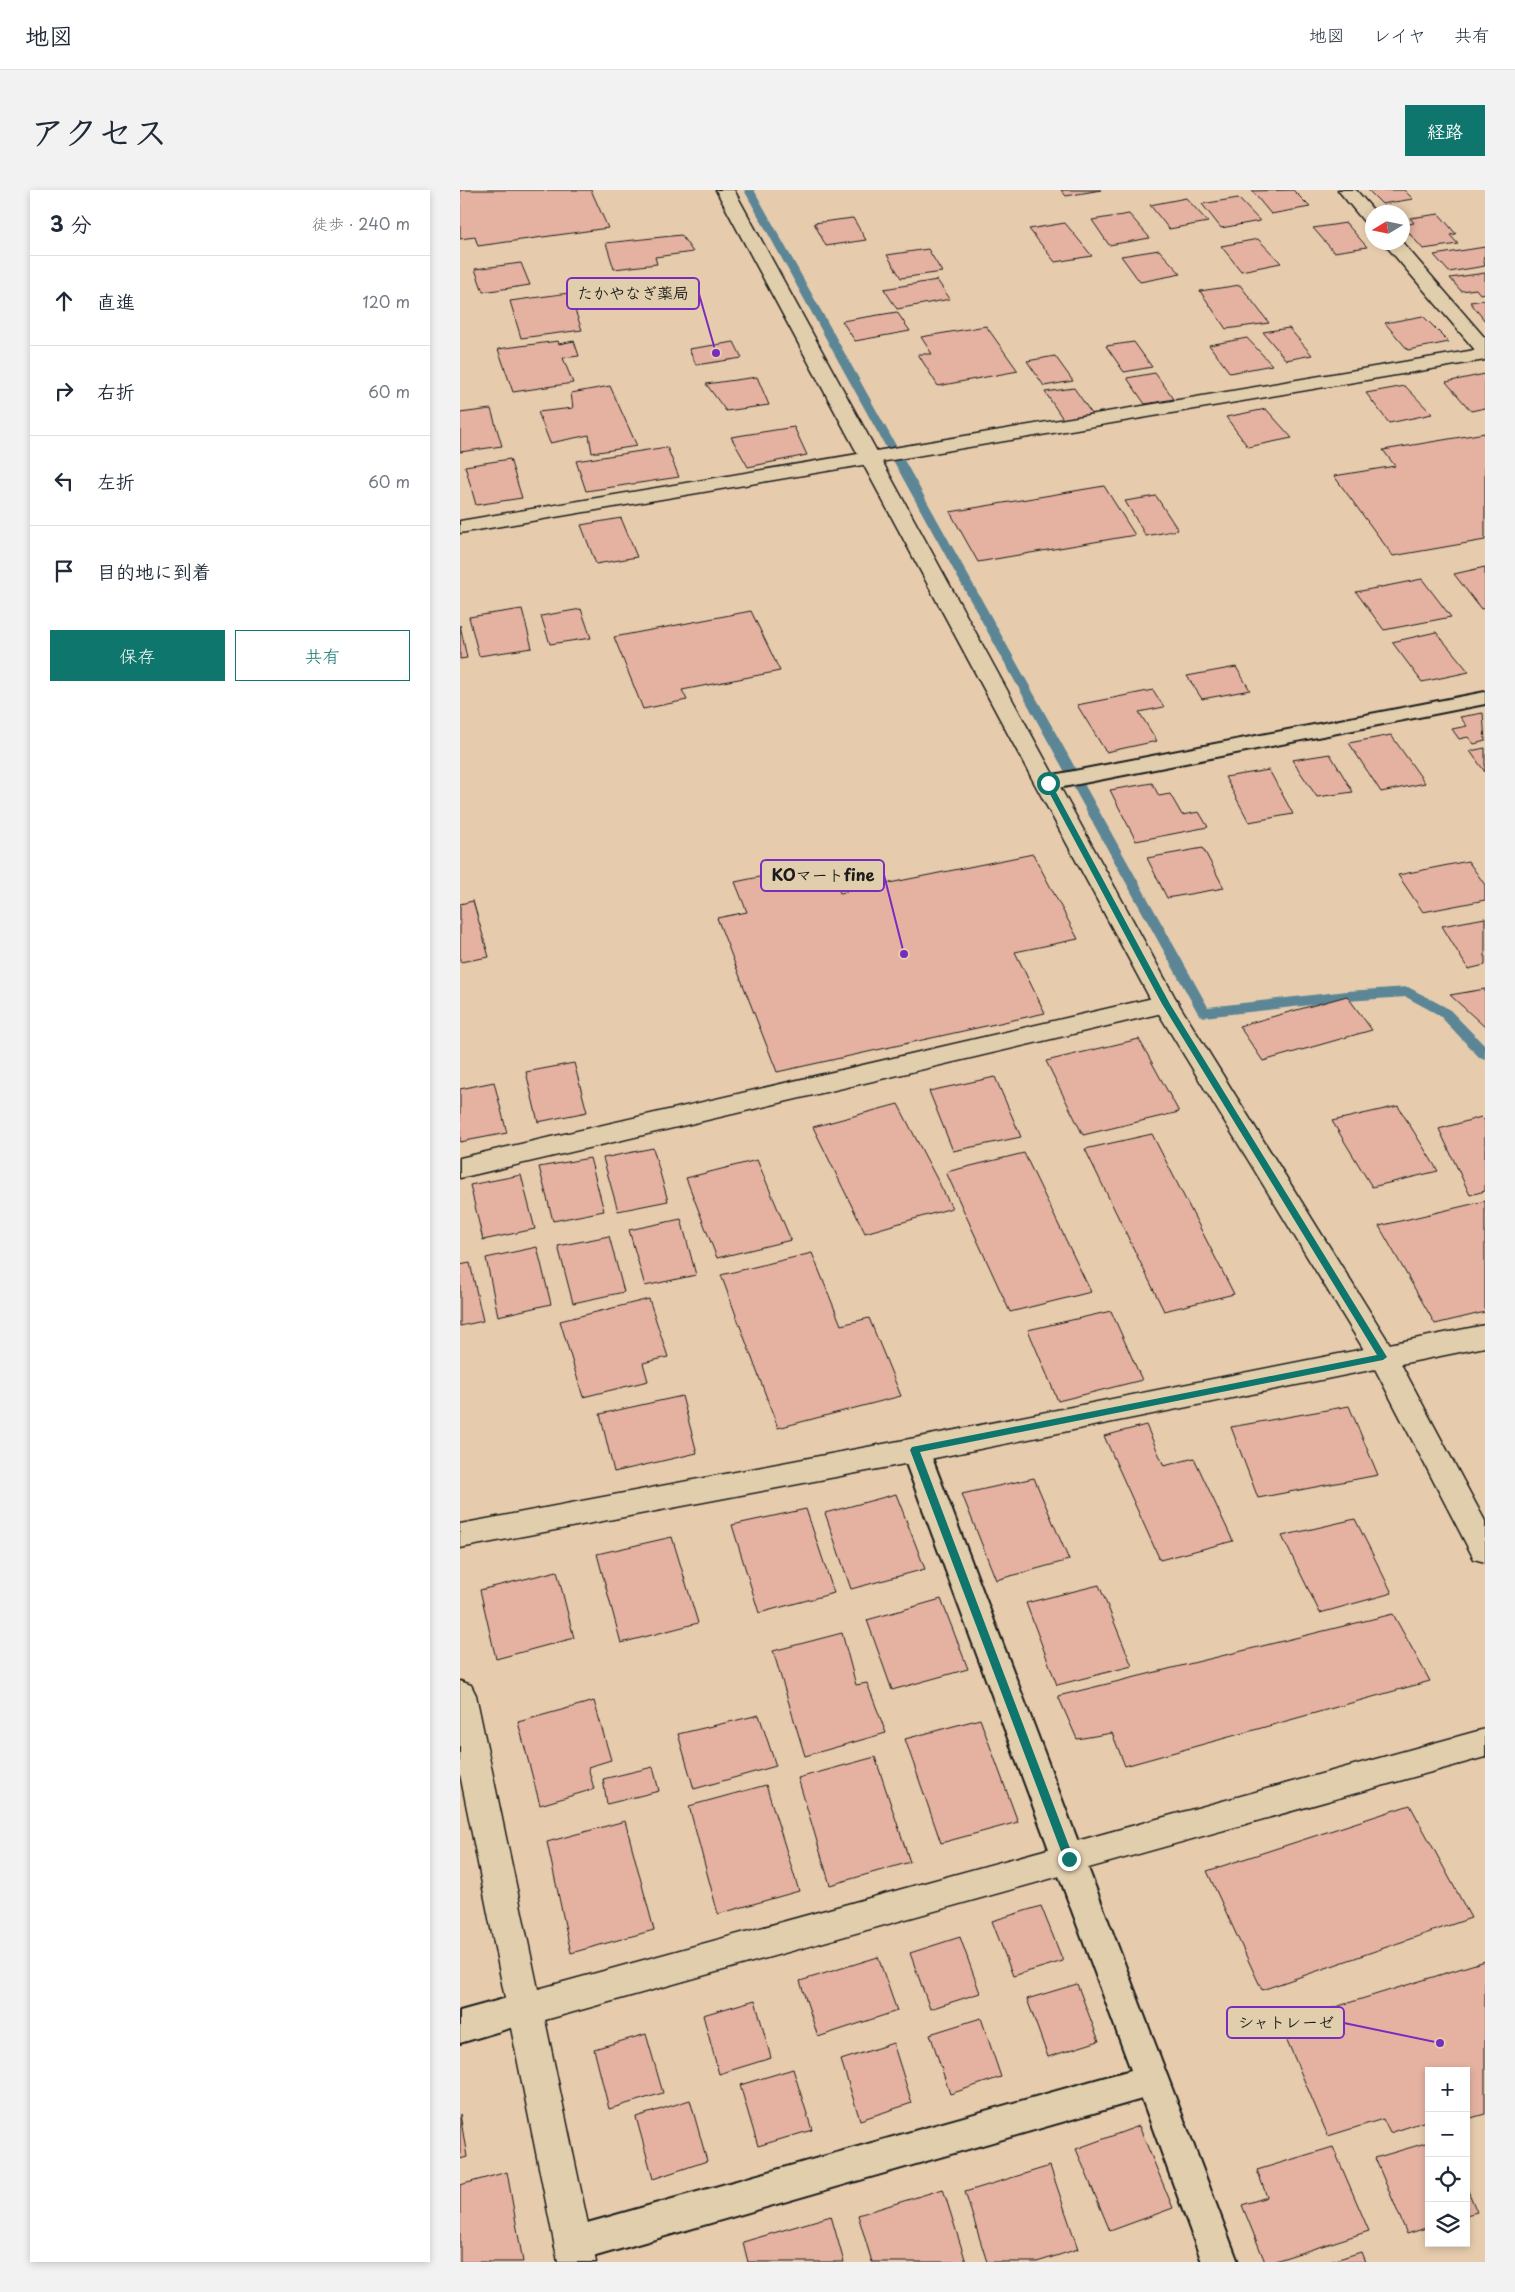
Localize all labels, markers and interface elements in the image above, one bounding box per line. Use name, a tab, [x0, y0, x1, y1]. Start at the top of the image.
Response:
text: 地図	[25, 17, 73, 53]
text: 地図	[1309, 21, 1345, 48]
text: レイヤ	[1373, 21, 1426, 48]
text: 共有	[1454, 21, 1490, 48]
text: アクセス	[30, 104, 168, 157]
button: 経路	[1405, 105, 1485, 156]
north arrow	[1365, 205, 1410, 250]
text: 3 分	[50, 207, 92, 239]
text: 徒歩 · 240 m	[312, 211, 410, 235]
callout: たかやなぎ薬局	[567, 278, 699, 309]
text: たかやなぎ薬局	[577, 280, 689, 304]
icon: ahead	[50, 287, 78, 315]
text: 直進	[97, 287, 135, 315]
text: 120 m	[363, 289, 410, 313]
icon: right	[50, 377, 78, 405]
text: 右折	[97, 377, 135, 405]
text: 60 m	[368, 379, 410, 403]
icon: left	[50, 467, 78, 495]
text: 左折	[97, 467, 135, 495]
text: 60 m	[368, 469, 410, 493]
icon: arrive	[50, 557, 78, 585]
text: 目的地に到着	[97, 557, 211, 585]
button: 保存	[50, 630, 225, 681]
button: 共有	[235, 630, 410, 681]
route start	[1037, 772, 1060, 795]
callout: KOマートfine	[761, 860, 884, 891]
text: KOマートfine	[771, 862, 875, 886]
route end	[1058, 1848, 1081, 1871]
callout: シャトレーゼ	[1227, 2007, 1344, 2038]
text: シャトレーゼ	[1238, 2009, 1334, 2033]
map controls	[1425, 2067, 1470, 2247]
button: +	[1425, 2067, 1470, 2112]
button: −	[1425, 2112, 1470, 2157]
button: locate	[1425, 2157, 1470, 2202]
button: layers	[1425, 2202, 1470, 2247]

